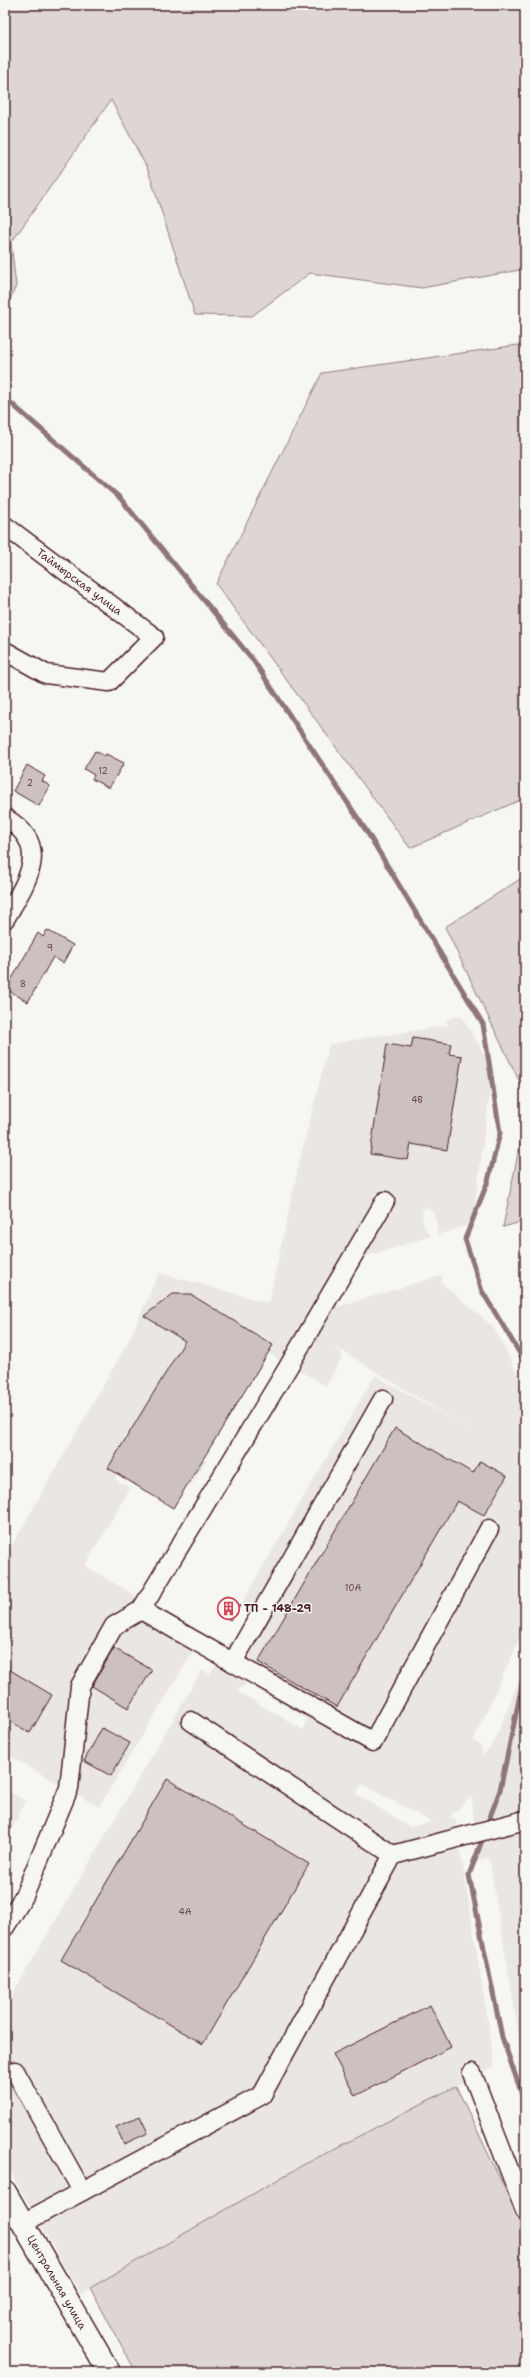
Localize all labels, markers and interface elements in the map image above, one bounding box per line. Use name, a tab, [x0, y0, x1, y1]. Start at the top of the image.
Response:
street label: Таймырская улица	[33, 545, 125, 619]
house number: 12	[98, 765, 108, 777]
house number: 2	[27, 777, 33, 789]
house number: 9	[47, 942, 53, 954]
house number: 8	[20, 978, 26, 990]
house number: 4В	[411, 1094, 423, 1106]
house number: 10А	[345, 1582, 362, 1594]
building icon: ТП - 148-29	[215, 1595, 241, 1621]
place label: ТП - 148-29	[244, 1601, 311, 1616]
house number: 4А	[179, 1906, 192, 1918]
street label: Центральная улица	[23, 2232, 90, 2333]

